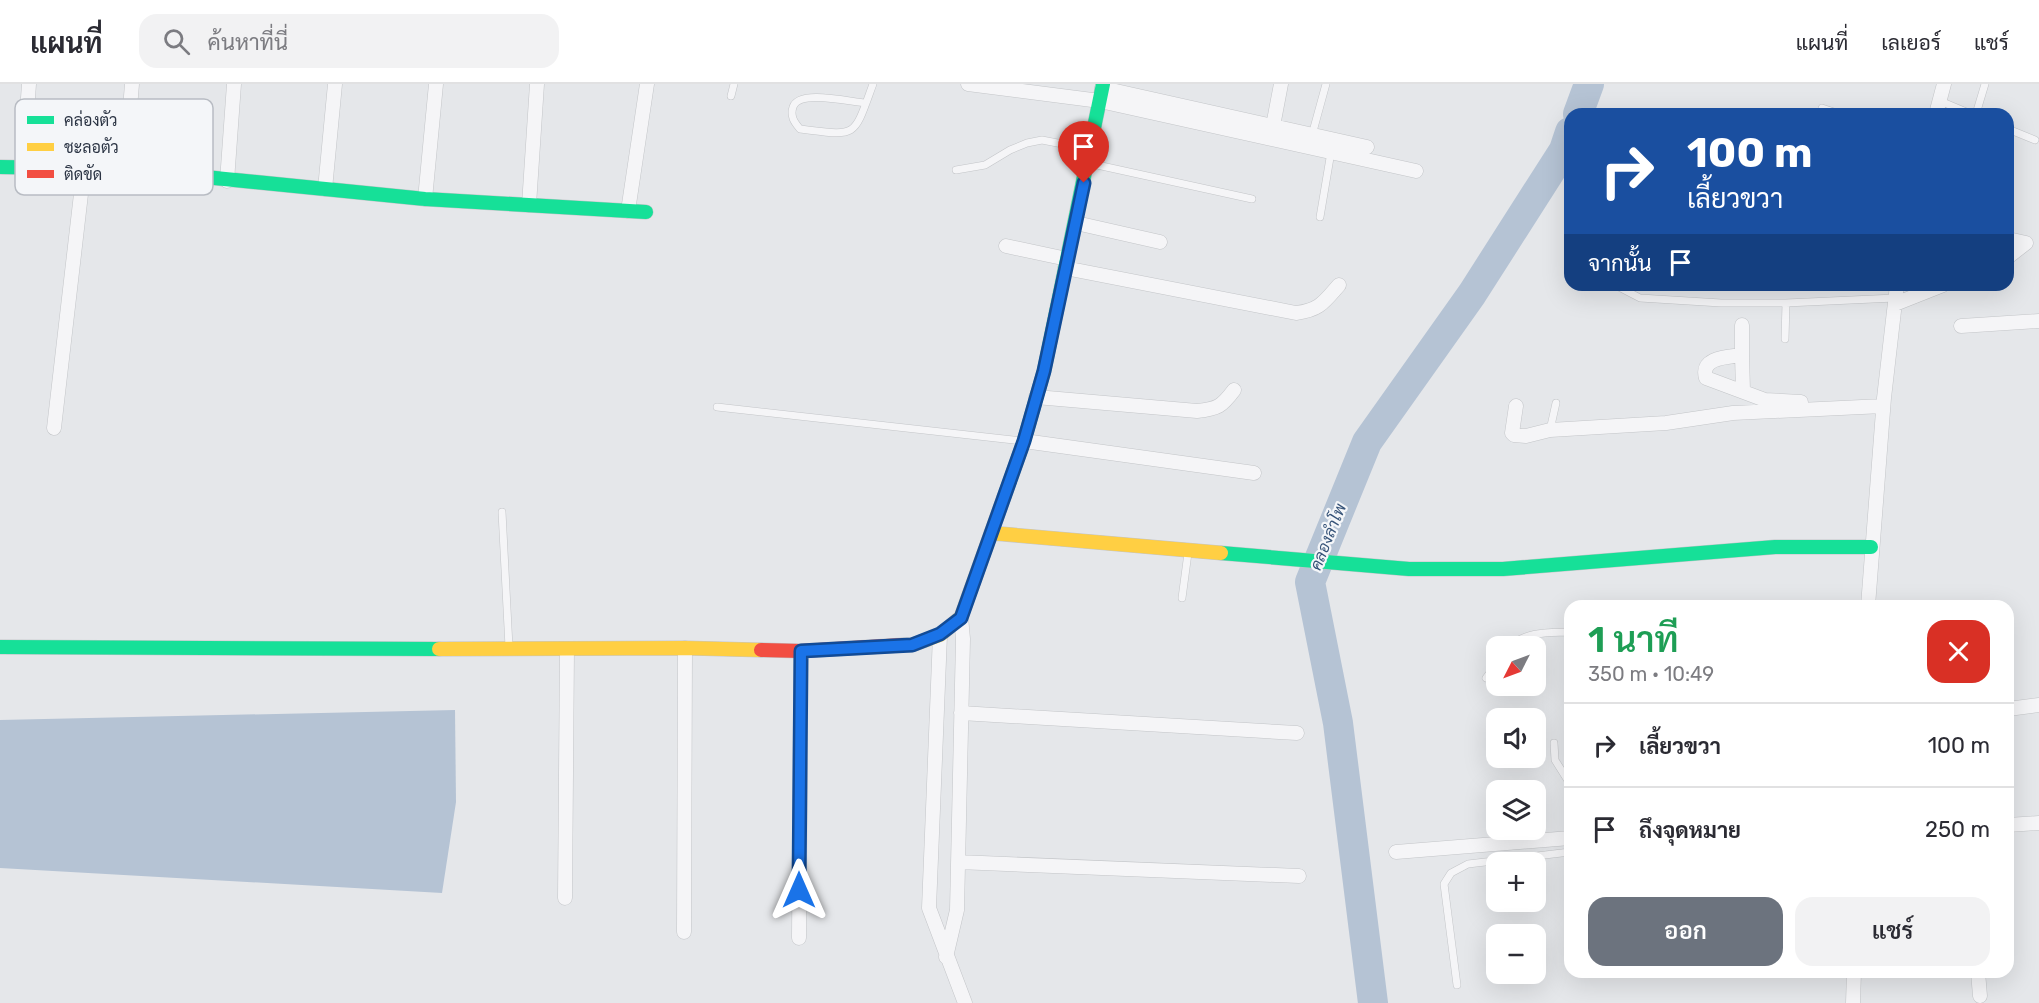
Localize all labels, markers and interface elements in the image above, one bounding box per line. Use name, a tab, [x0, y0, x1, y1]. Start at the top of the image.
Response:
search box	[139, 14, 559, 68]
icon: search	[160, 25, 193, 58]
text: แผนที่	[30, 27, 103, 60]
text: ค้นหาที่นี่	[208, 29, 288, 56]
text: แผนที่	[1796, 30, 1848, 55]
text: เลเยอร์	[1881, 30, 1941, 55]
text: แชร์	[1974, 30, 2009, 55]
legend	[15, 99, 213, 195]
text: คล่องตัว	[64, 110, 118, 130]
pin	[1058, 121, 1109, 183]
text: 100 m	[1687, 128, 1812, 178]
icon: arrive	[1067, 130, 1100, 163]
icon: right	[1588, 132, 1666, 210]
text: ชะลอตัว	[64, 137, 119, 157]
text: ติดขัด	[64, 164, 102, 184]
text: เลี้ยวขวา	[1687, 183, 1783, 215]
icon: arrive	[1664, 246, 1697, 279]
text: จากนั้น	[1588, 250, 1652, 277]
water label: คลองลำโพ	[1304, 500, 1350, 573]
text: 1 นาที	[1588, 618, 1679, 661]
button: close	[1927, 620, 1990, 683]
north arrow	[1486, 636, 1546, 696]
map controls	[1486, 636, 1546, 984]
text: 350 m · 10:49	[1588, 662, 1714, 686]
button: sound	[1486, 708, 1546, 768]
icon: right	[1588, 729, 1621, 762]
text: 100 m	[1928, 732, 1990, 759]
text: เลี้ยวขวา	[1639, 733, 1721, 760]
button: layers	[1486, 780, 1546, 840]
icon: arrive	[1588, 813, 1621, 846]
text: 250 m	[1925, 816, 1990, 843]
text: ถึงจุดหมาย	[1639, 817, 1741, 844]
button: +	[1486, 852, 1546, 912]
position arrow	[767, 858, 831, 922]
button: ออก	[1588, 897, 1783, 966]
button: แชร์	[1795, 897, 1990, 966]
button: −	[1486, 924, 1546, 984]

